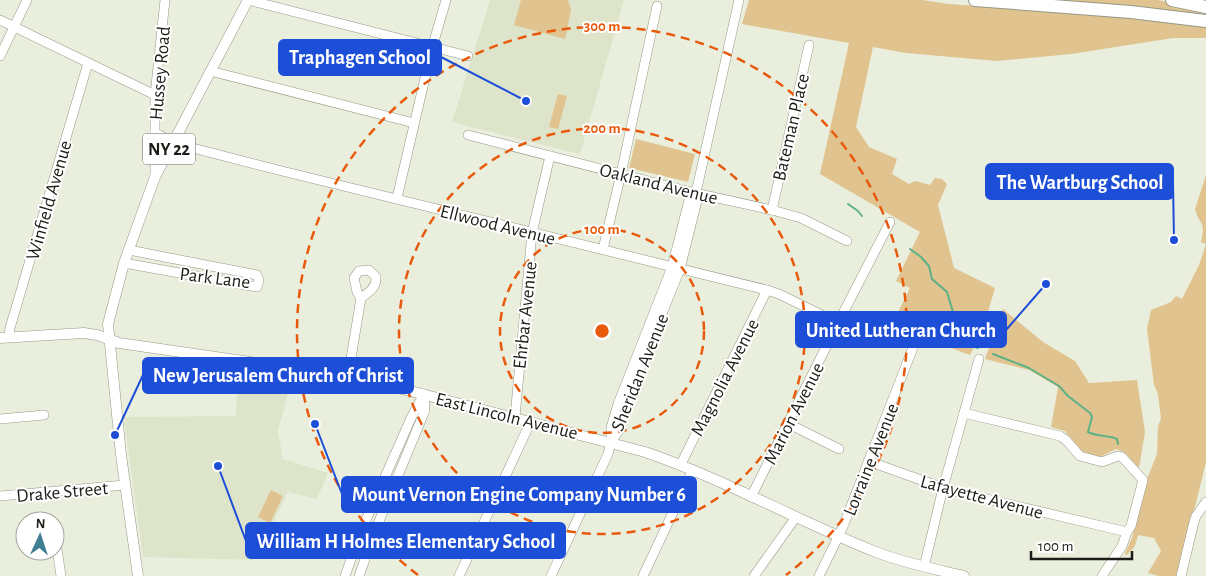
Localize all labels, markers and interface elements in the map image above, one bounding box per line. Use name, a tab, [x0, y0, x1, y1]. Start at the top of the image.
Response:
text: 300 m	[584, 19, 620, 34]
street label: Hussey Road	[147, 25, 174, 121]
callout: Traphagen School	[279, 40, 441, 75]
text: Traphagen School	[289, 48, 431, 68]
street label: Bateman Place	[770, 72, 813, 183]
text: 200 m	[583, 121, 621, 136]
road number: NY 22	[143, 134, 195, 164]
street label: Winfield Avenue	[23, 138, 76, 262]
street label: Oakland Avenue	[598, 161, 720, 208]
callout: The Wartburg School	[986, 164, 1173, 199]
text: The Wartburg School	[996, 173, 1164, 193]
street label: Ellwood Avenue	[438, 202, 557, 249]
text: 100 m	[584, 222, 620, 237]
street label: Ehrbar Avenue	[510, 260, 541, 370]
street label: Park Lane	[178, 265, 251, 292]
street label: Sheridan Avenue	[608, 311, 673, 434]
callout: United Lutheran Church	[796, 312, 1006, 347]
street label: Magnolia Avenue	[688, 316, 763, 439]
text: United Lutheran Church	[806, 321, 996, 341]
centre of rings	[593, 322, 611, 340]
callout: New Jerusalem Church of Christ	[143, 358, 413, 393]
street label: Marion Avenue	[761, 360, 828, 468]
text: New Jerusalem Church of Christ	[153, 366, 404, 386]
street label: East Lincoln Avenue	[434, 390, 580, 443]
street label: Lorraine Avenue	[840, 401, 903, 518]
street label: Lafayette Avenue	[918, 472, 1045, 523]
callout: Mount Vernon Engine Company Number 6	[342, 477, 696, 512]
street label: Drake Street	[15, 479, 109, 506]
text: Mount Vernon Engine Company Number 6	[352, 485, 686, 505]
north arrow	[15, 511, 65, 561]
text: N	[35, 517, 46, 531]
callout: William H Holmes Elementary School	[246, 523, 565, 558]
scale bar	[1031, 528, 1132, 560]
text: William H Holmes Elementary School	[256, 532, 556, 552]
text: 100 m	[1038, 539, 1073, 554]

